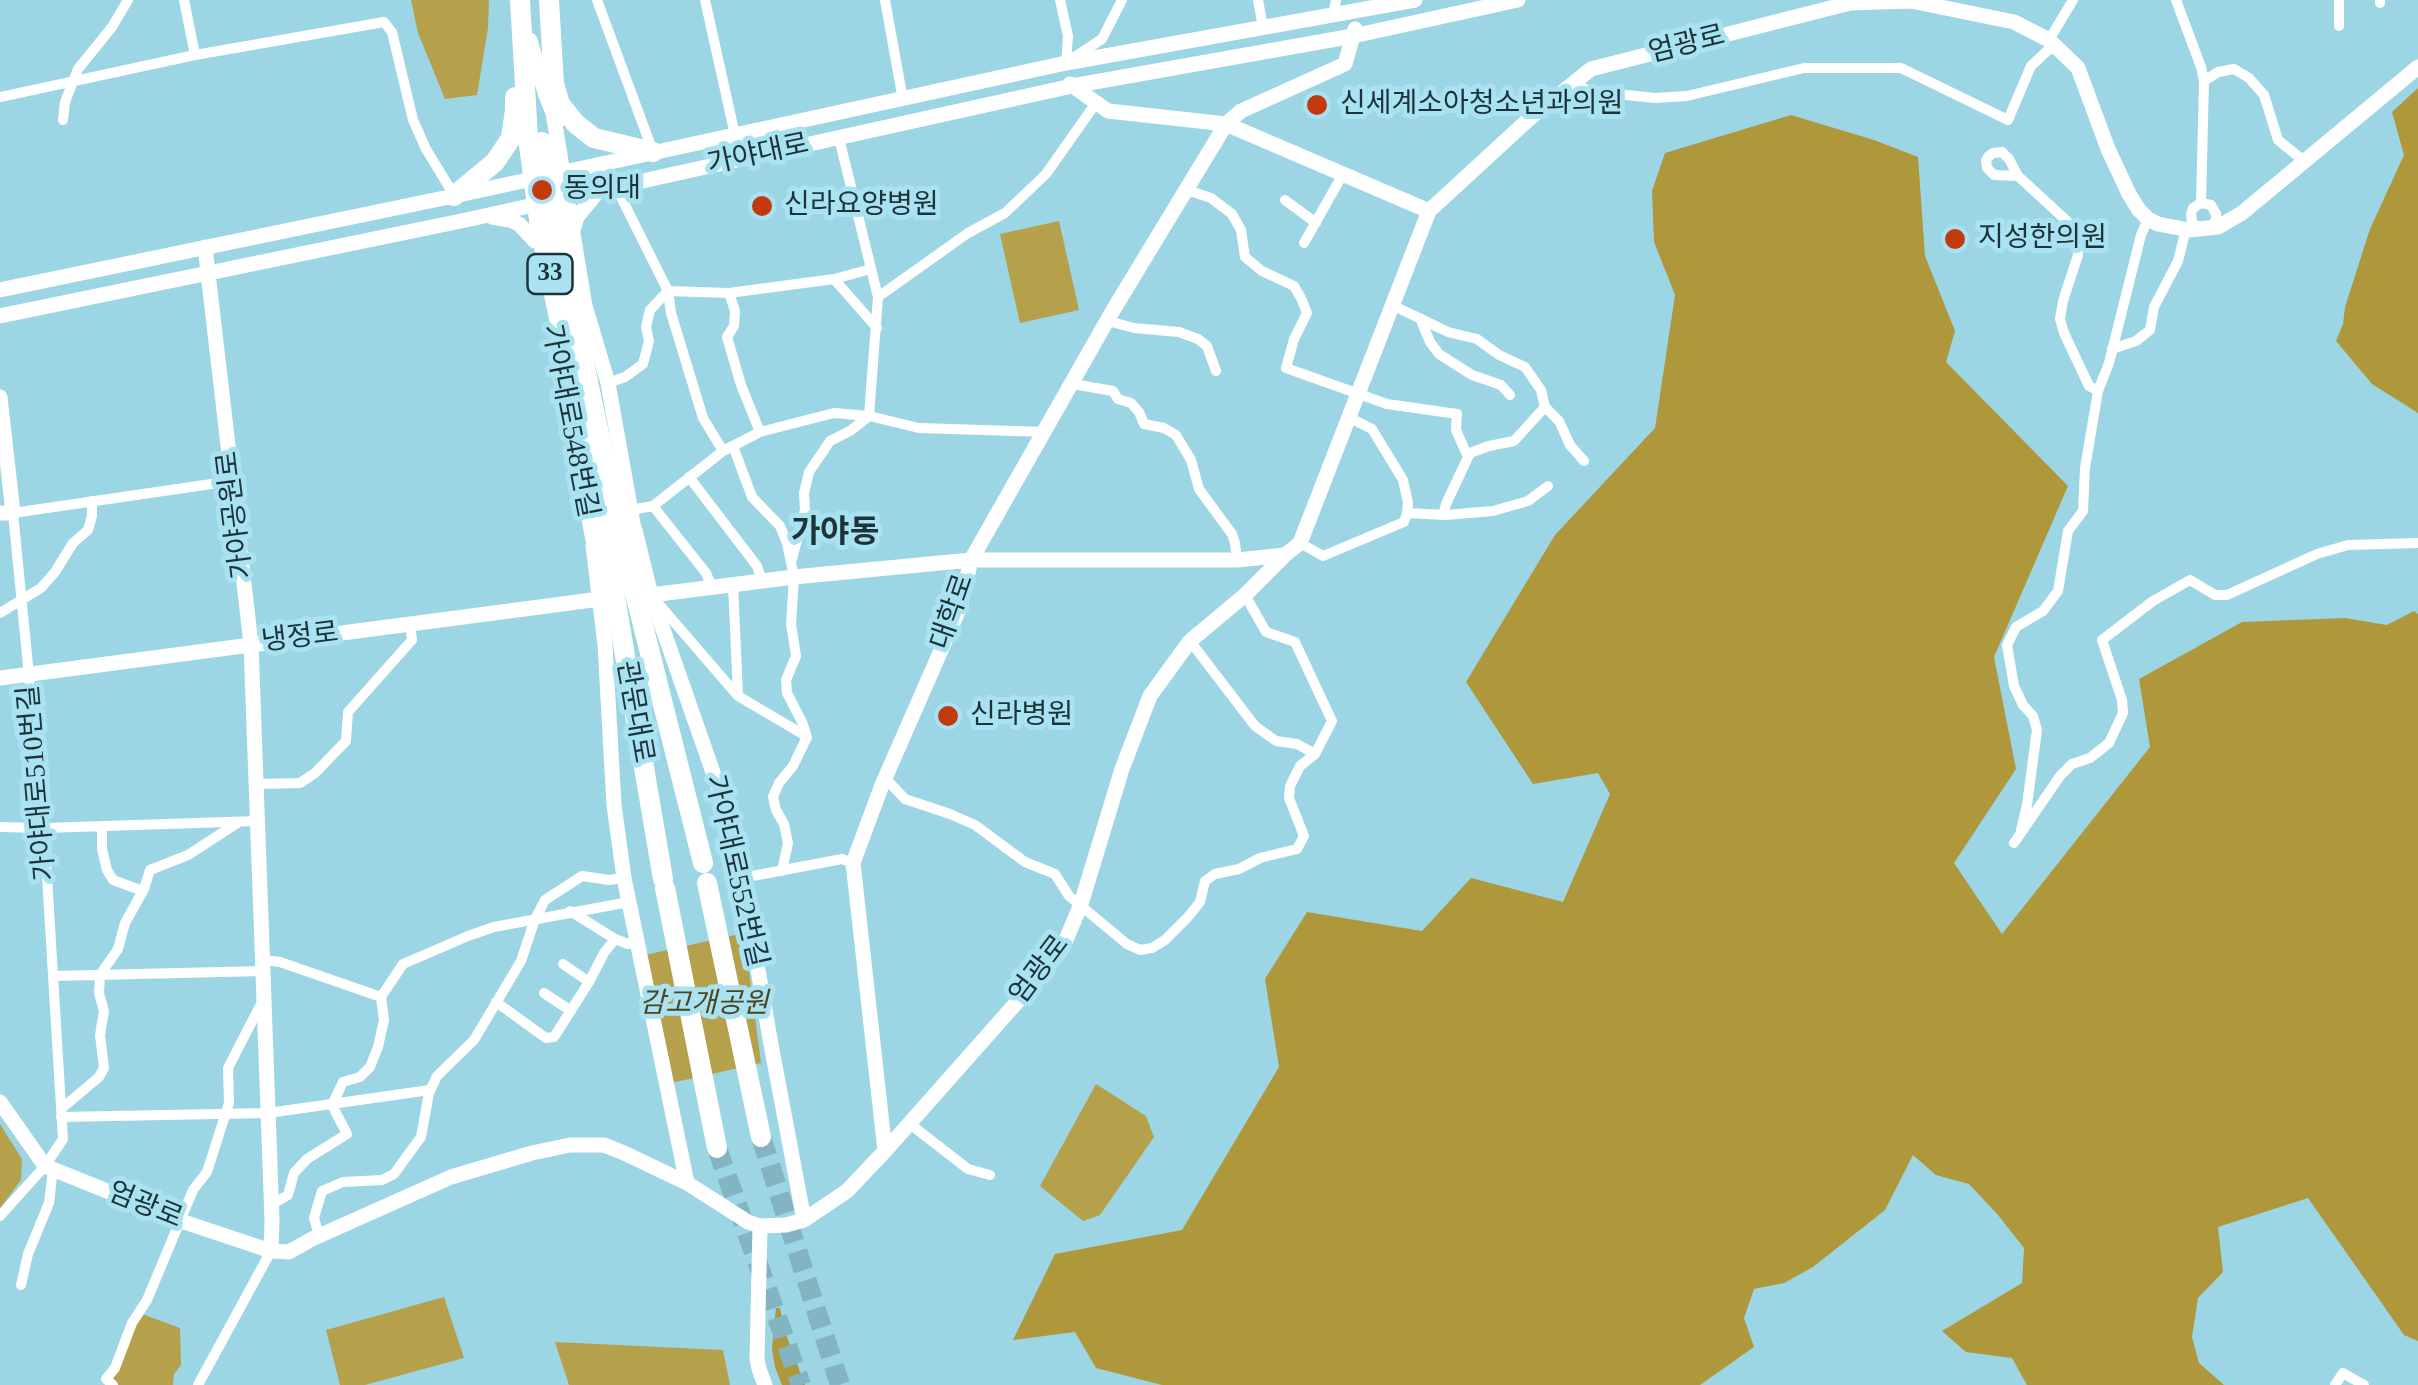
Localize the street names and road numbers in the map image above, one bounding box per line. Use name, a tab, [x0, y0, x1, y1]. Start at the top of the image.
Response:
street label: 엄광로	[1645, 19, 1729, 71]
street label: 가야대로	[704, 128, 812, 182]
road number: 33	[528, 254, 572, 294]
street label: 가야대로548번길	[534, 321, 604, 521]
street label: 가야공원로	[211, 449, 261, 581]
street label: 대학로	[925, 570, 981, 654]
street label: 냉정로	[260, 617, 340, 659]
street label: 관문대로	[609, 658, 659, 766]
street label: 가야대로510번길	[13, 684, 63, 882]
street label: 가야대로552번길	[697, 771, 773, 971]
street label: 엄광로	[1003, 929, 1077, 1011]
street label: 엄광로	[103, 1176, 187, 1236]

